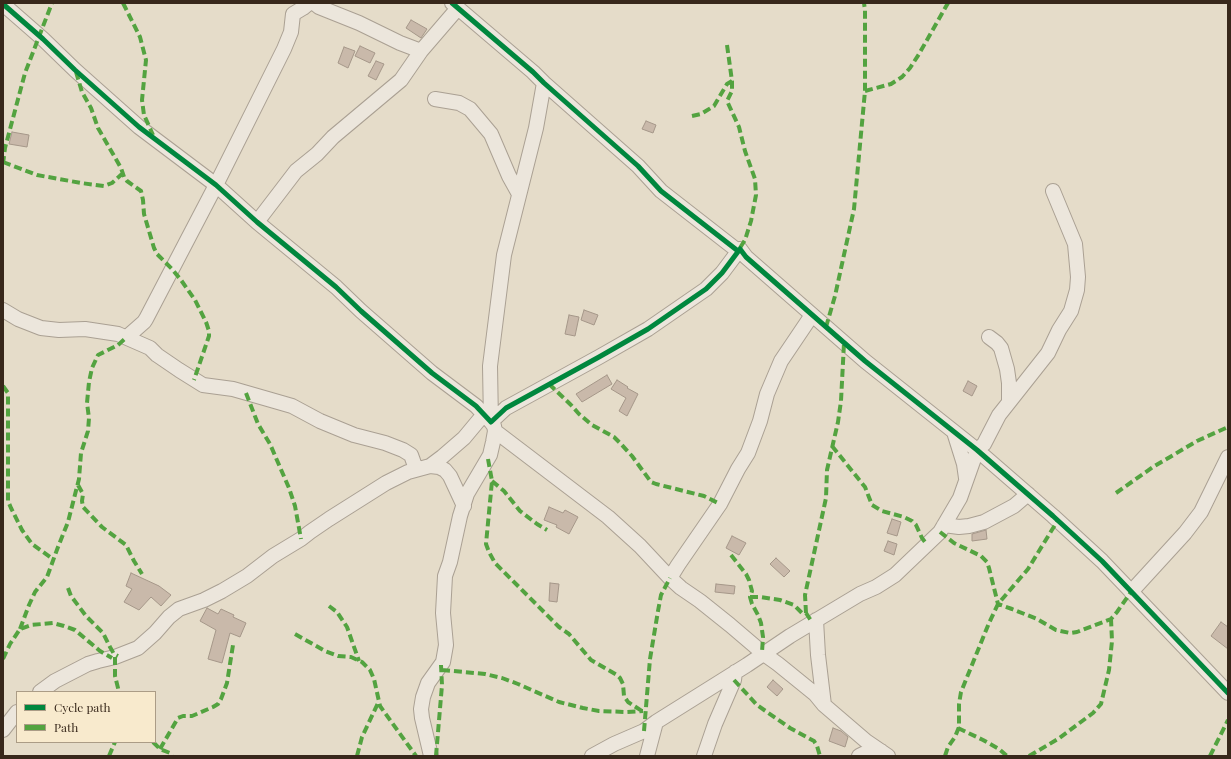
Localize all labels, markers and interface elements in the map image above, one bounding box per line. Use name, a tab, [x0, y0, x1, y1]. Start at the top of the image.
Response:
legend	[16, 691, 156, 743]
text: Cycle path	[54, 699, 111, 715]
text: Path	[54, 719, 78, 735]

